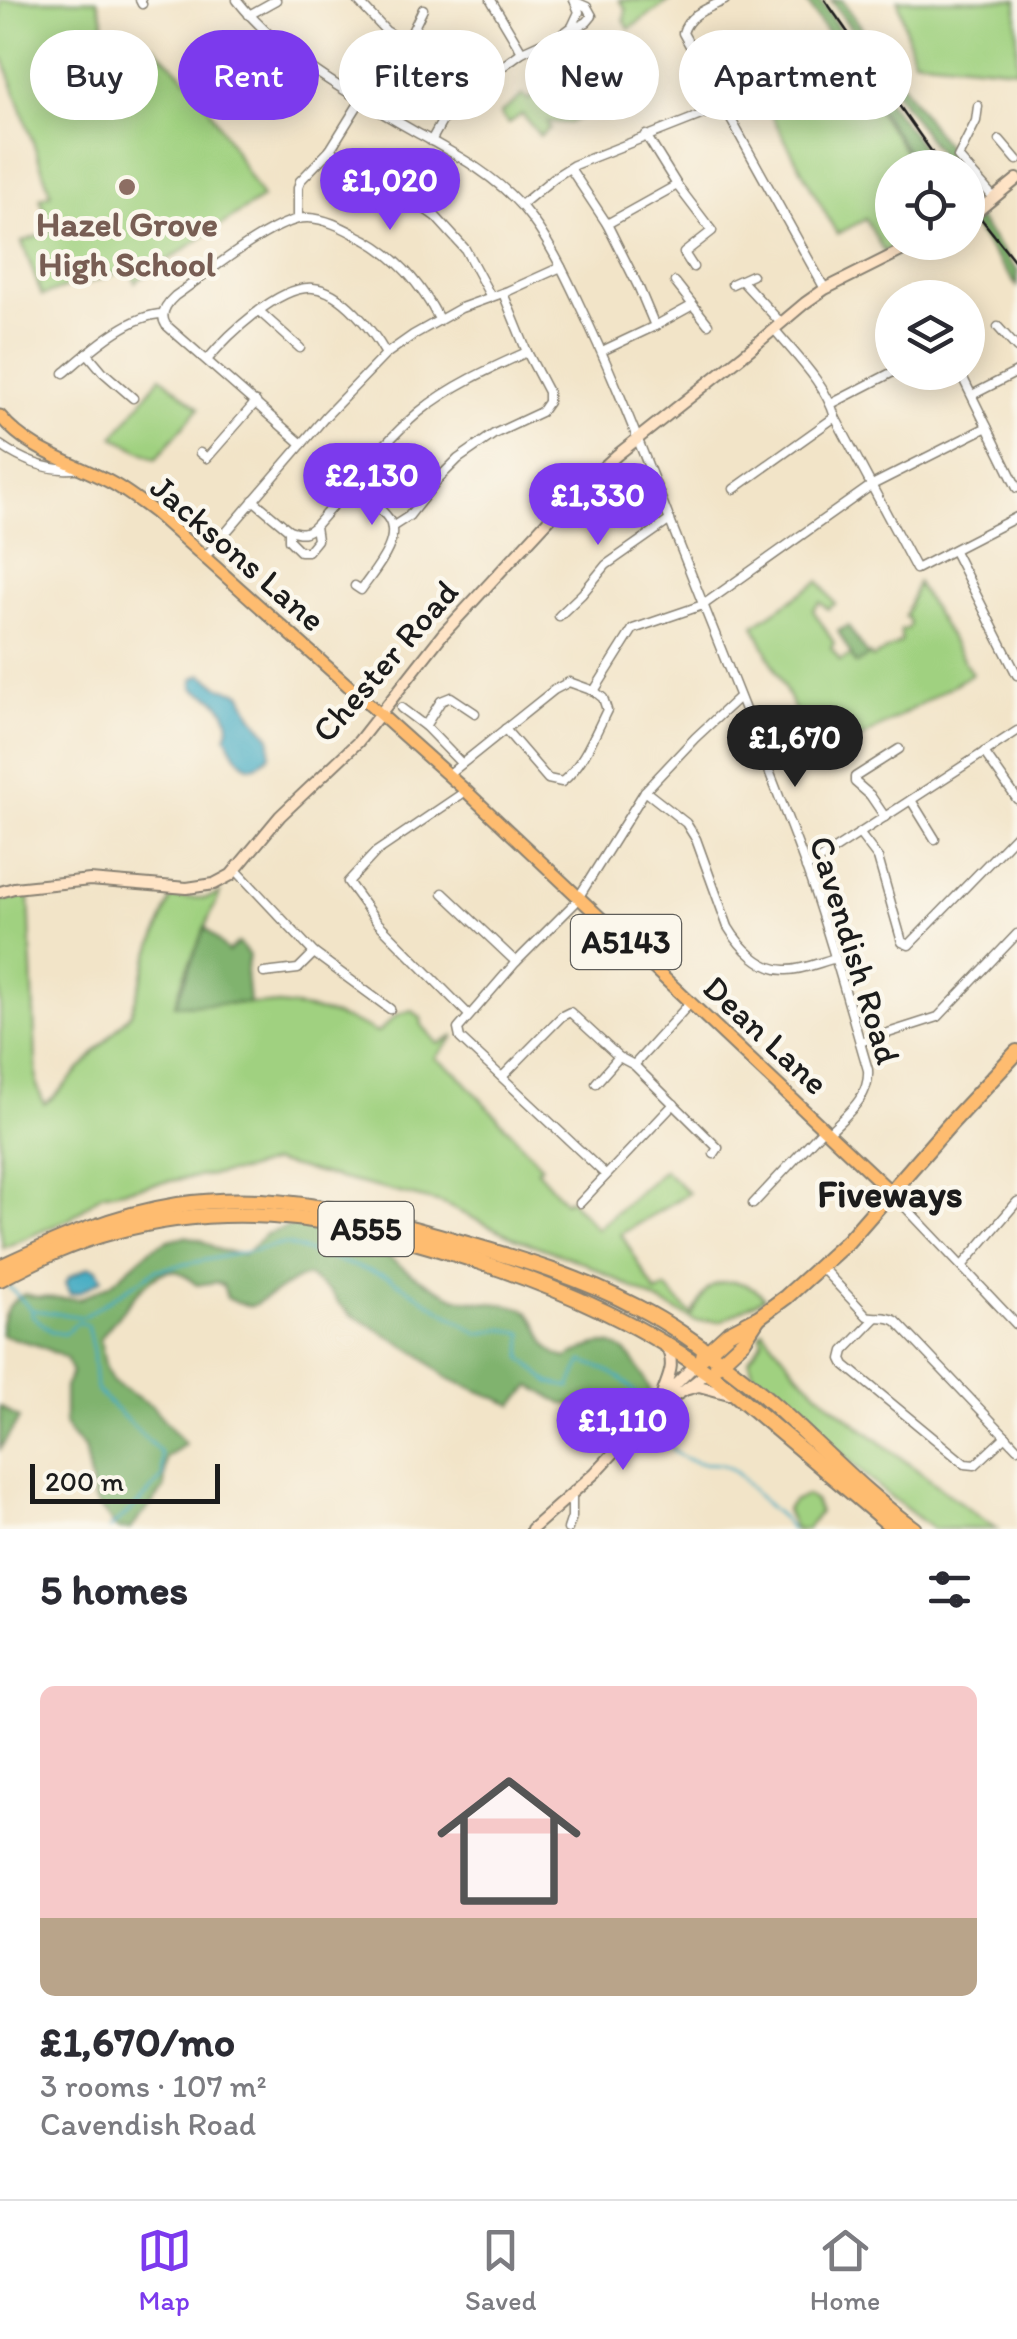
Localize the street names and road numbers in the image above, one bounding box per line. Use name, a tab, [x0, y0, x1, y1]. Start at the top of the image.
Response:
street label: Jacksons Lane	[142, 466, 334, 640]
street label: Chester Road	[303, 571, 467, 751]
street label: Cavendish Road	[800, 831, 910, 1069]
road number: A5143	[571, 915, 681, 969]
street label: Dean Lane	[695, 966, 837, 1104]
road number: A555	[318, 1202, 414, 1256]

